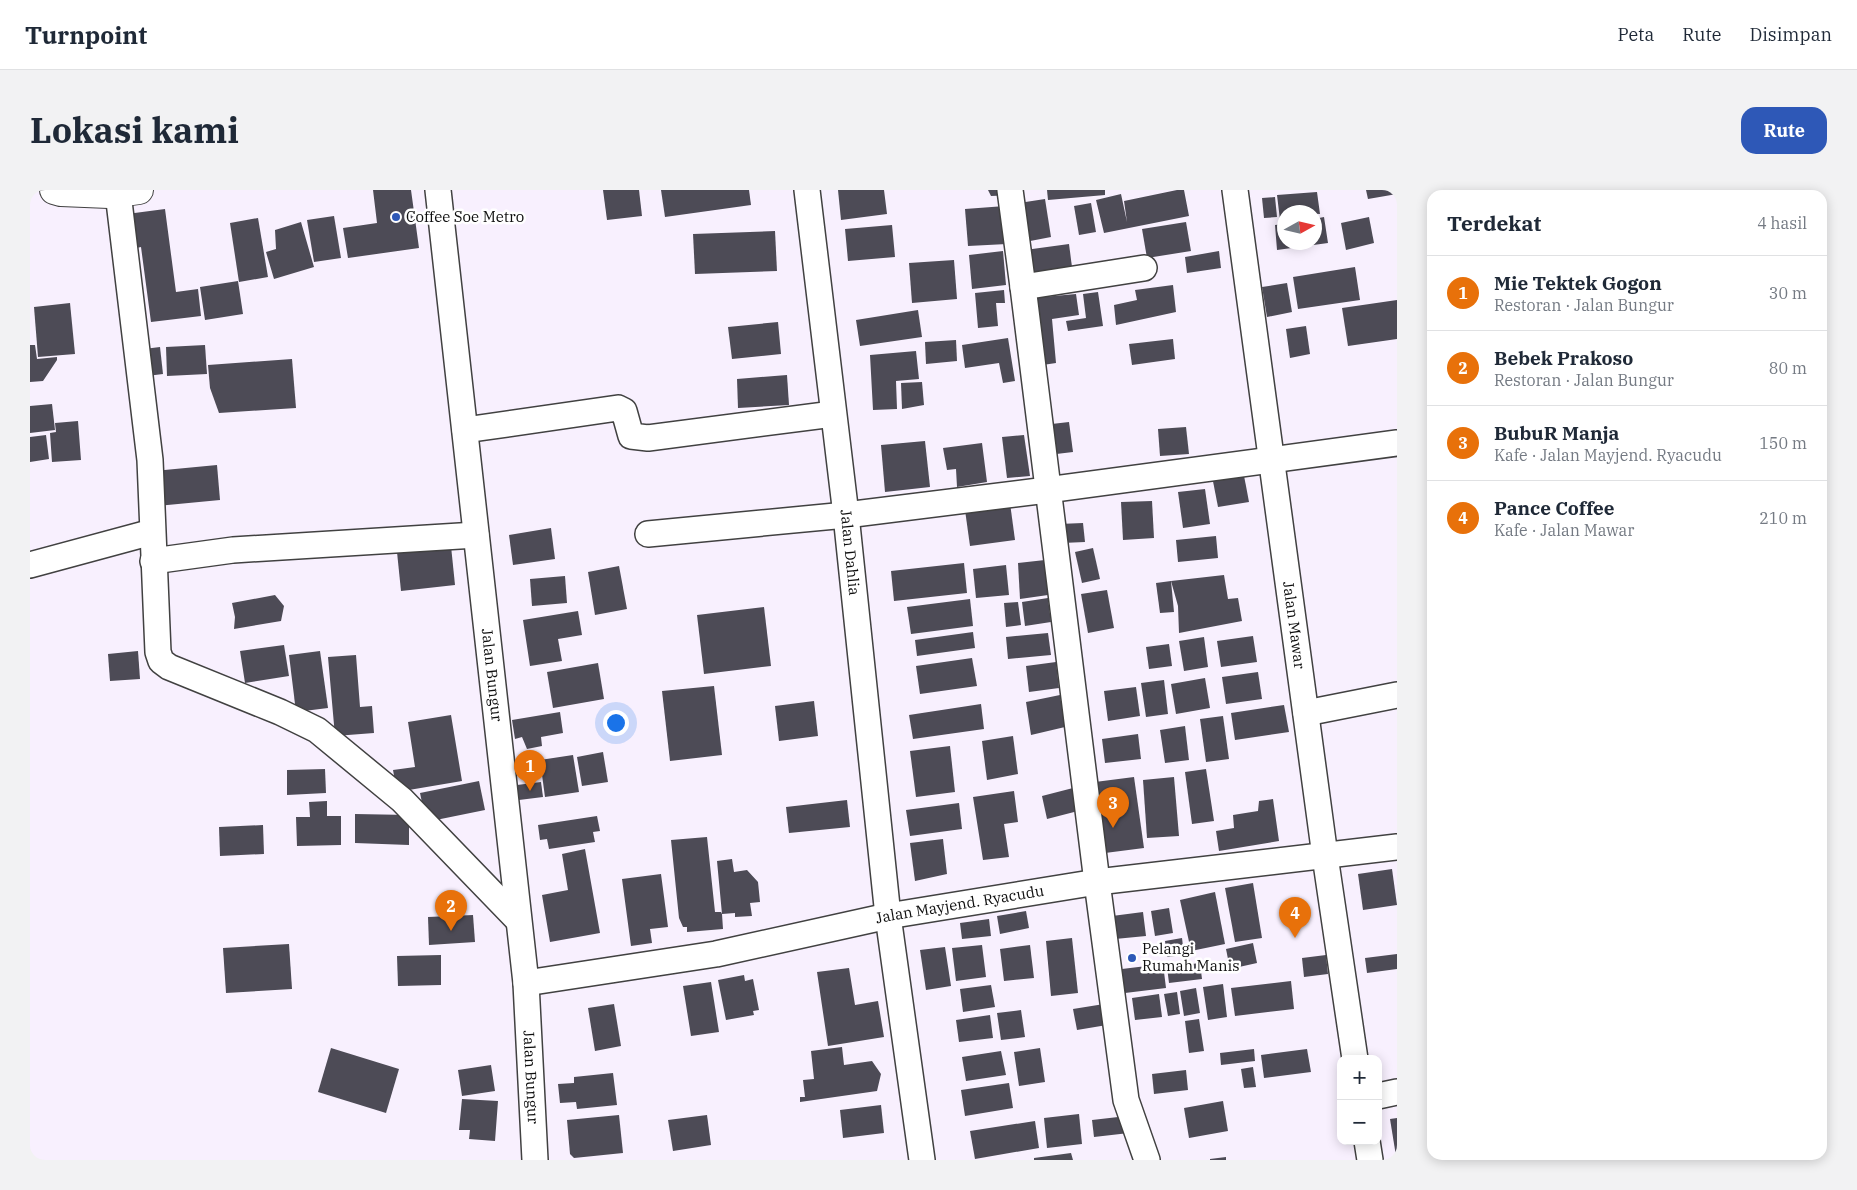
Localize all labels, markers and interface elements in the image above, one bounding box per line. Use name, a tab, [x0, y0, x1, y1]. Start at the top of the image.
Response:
text: Turnpoint	[25, 19, 147, 51]
text: Peta	[1618, 23, 1654, 46]
text: Rute	[1682, 23, 1721, 46]
text: Disimpan	[1749, 23, 1832, 46]
text: Lokasi kami	[30, 107, 239, 153]
button: Rute	[1741, 107, 1827, 154]
north arrow	[1277, 205, 1322, 250]
place label: Coffee Soe Metro	[406, 207, 524, 226]
text: Terdekat	[1447, 209, 1541, 237]
marker: Coffee Soe Metro	[390, 211, 402, 223]
text: 4 hasil	[1757, 213, 1807, 233]
text: Mie Tektek Gogon	[1494, 271, 1662, 295]
text: 1	[1458, 283, 1468, 303]
text: 30 m	[1769, 283, 1807, 303]
text: Restoran · Jalan Bungur	[1494, 295, 1674, 315]
text: Bebek Prakoso	[1494, 346, 1633, 370]
text: 2	[1458, 358, 1468, 378]
text: 80 m	[1769, 358, 1807, 378]
text: Restoran · Jalan Bungur	[1494, 370, 1674, 390]
text: BubuR Manja	[1494, 421, 1619, 445]
text: 3	[1458, 433, 1468, 453]
text: 150 m	[1759, 433, 1807, 453]
text: Kafe · Jalan Mayjend. Ryacudu	[1494, 445, 1722, 465]
text: Pance Coffee	[1494, 496, 1614, 520]
street label: Jalan Dahlia	[836, 508, 864, 596]
text: 4	[1458, 508, 1468, 528]
text: 210 m	[1759, 508, 1807, 528]
text: Kafe · Jalan Mawar	[1494, 520, 1634, 540]
street label: Jalan Mawar	[1279, 580, 1310, 670]
street label: Jalan Bungur	[478, 627, 507, 723]
your location	[603, 710, 629, 736]
pin: 1	[514, 750, 546, 791]
pin: 3	[1097, 787, 1129, 828]
street label: Jalan Mayjend. Ryacudu	[874, 881, 1045, 928]
pin: 2	[435, 890, 467, 931]
pin: 4	[1279, 897, 1311, 938]
place label: Pelangi Rumah Manis	[1142, 939, 1240, 975]
marker: Pelangi Rumah Manis	[1126, 952, 1138, 964]
street label: Jalan Bungur	[519, 1030, 543, 1125]
map controls	[1337, 1055, 1382, 1145]
button: +	[1337, 1055, 1382, 1100]
button: −	[1337, 1100, 1382, 1145]

